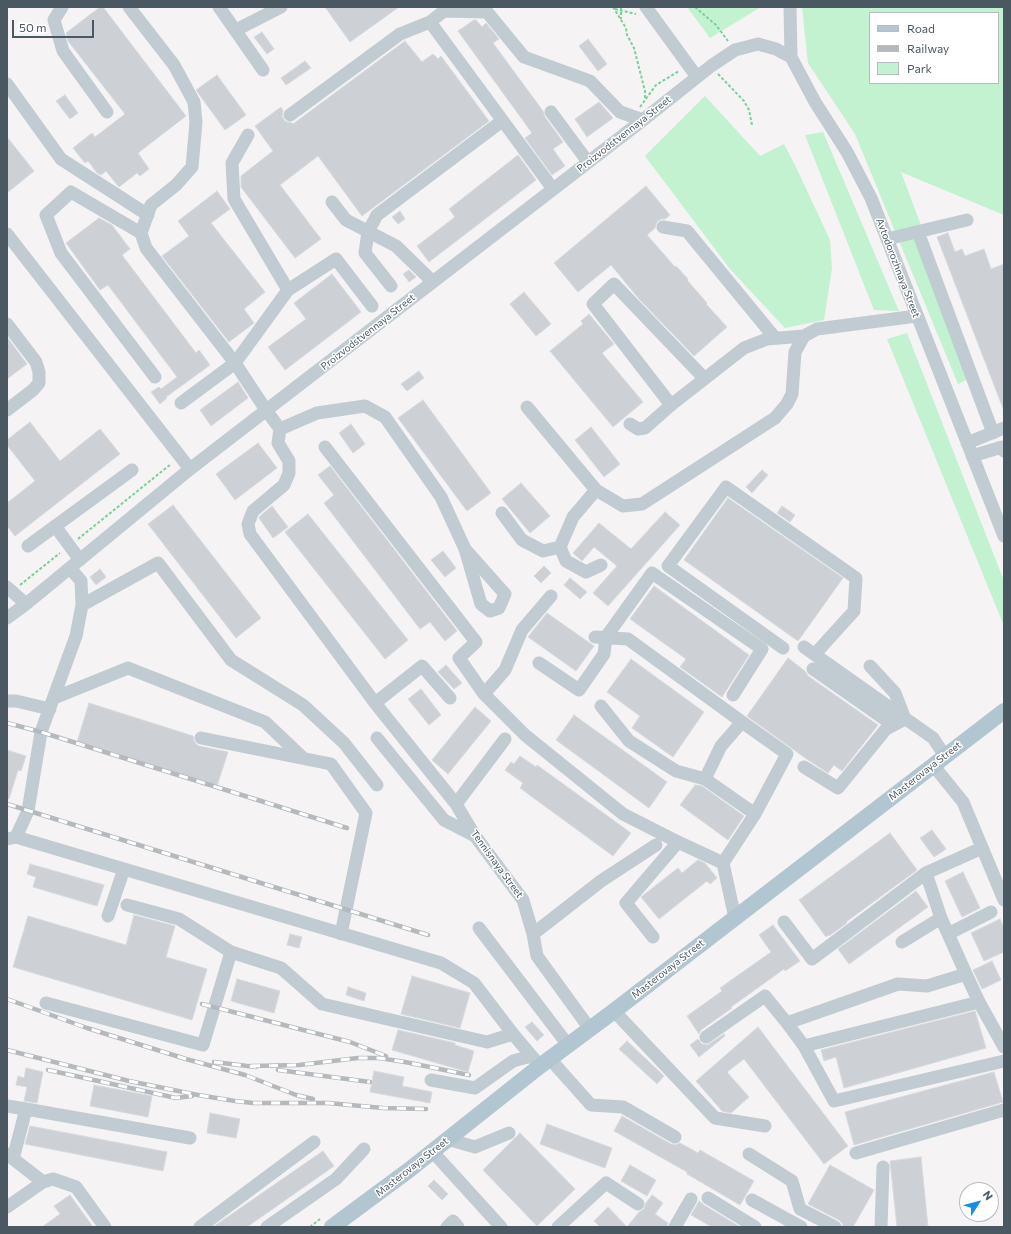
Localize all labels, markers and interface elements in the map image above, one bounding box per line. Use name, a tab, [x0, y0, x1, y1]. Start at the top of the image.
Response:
scale bar	[14, 12, 96, 38]
legend	[869, 12, 999, 84]
text: 50 m	[19, 20, 47, 34]
text: Road	[907, 21, 935, 35]
text: Railway	[907, 41, 949, 55]
text: Park	[907, 61, 932, 75]
street label: Proizvodstvennaya Street	[575, 93, 673, 175]
street label: Avtodorozhnaya Street	[874, 217, 922, 319]
street label: Proizvodstvennaya Street	[319, 291, 417, 373]
street label: Masterovaya Street	[886, 739, 964, 803]
street label: Tennisnaya Street	[468, 828, 526, 900]
street label: Masterovaya Street	[629, 937, 707, 1001]
street label: Masterovaya Street	[373, 1135, 451, 1199]
north arrow	[959, 1182, 999, 1222]
text: N	[981, 1188, 996, 1202]

